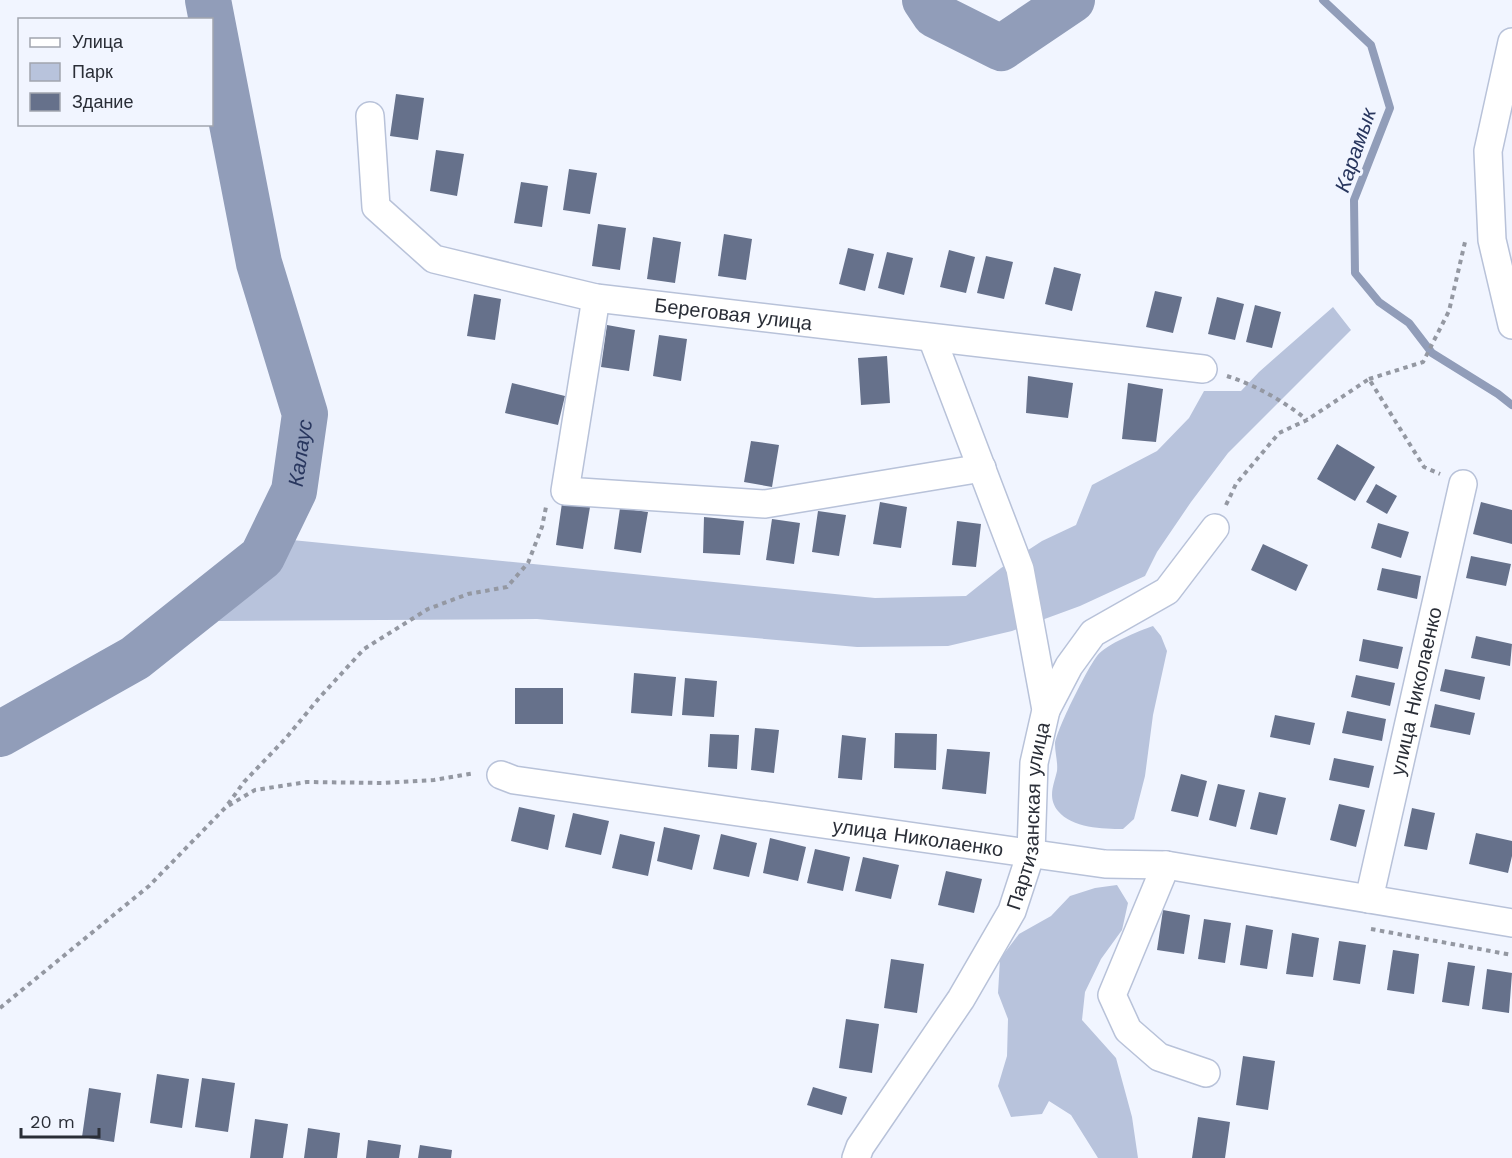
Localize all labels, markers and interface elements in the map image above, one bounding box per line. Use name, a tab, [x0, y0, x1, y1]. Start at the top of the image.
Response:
legend	[18, 18, 213, 126]
text: Улица	[72, 31, 124, 52]
text: Парк	[72, 61, 113, 82]
text: Здание	[72, 91, 133, 112]
water label: Карамык	[1329, 104, 1381, 195]
street label: Береговая улица	[653, 293, 814, 335]
water label: Калаус	[282, 417, 317, 488]
street label: улица Николаенко	[1385, 605, 1447, 778]
street label: Партизанская улица	[1001, 719, 1055, 913]
street label: улица Николаенко	[831, 813, 1005, 861]
scale bar	[21, 1101, 99, 1139]
text: 20 m	[30, 1111, 75, 1132]

